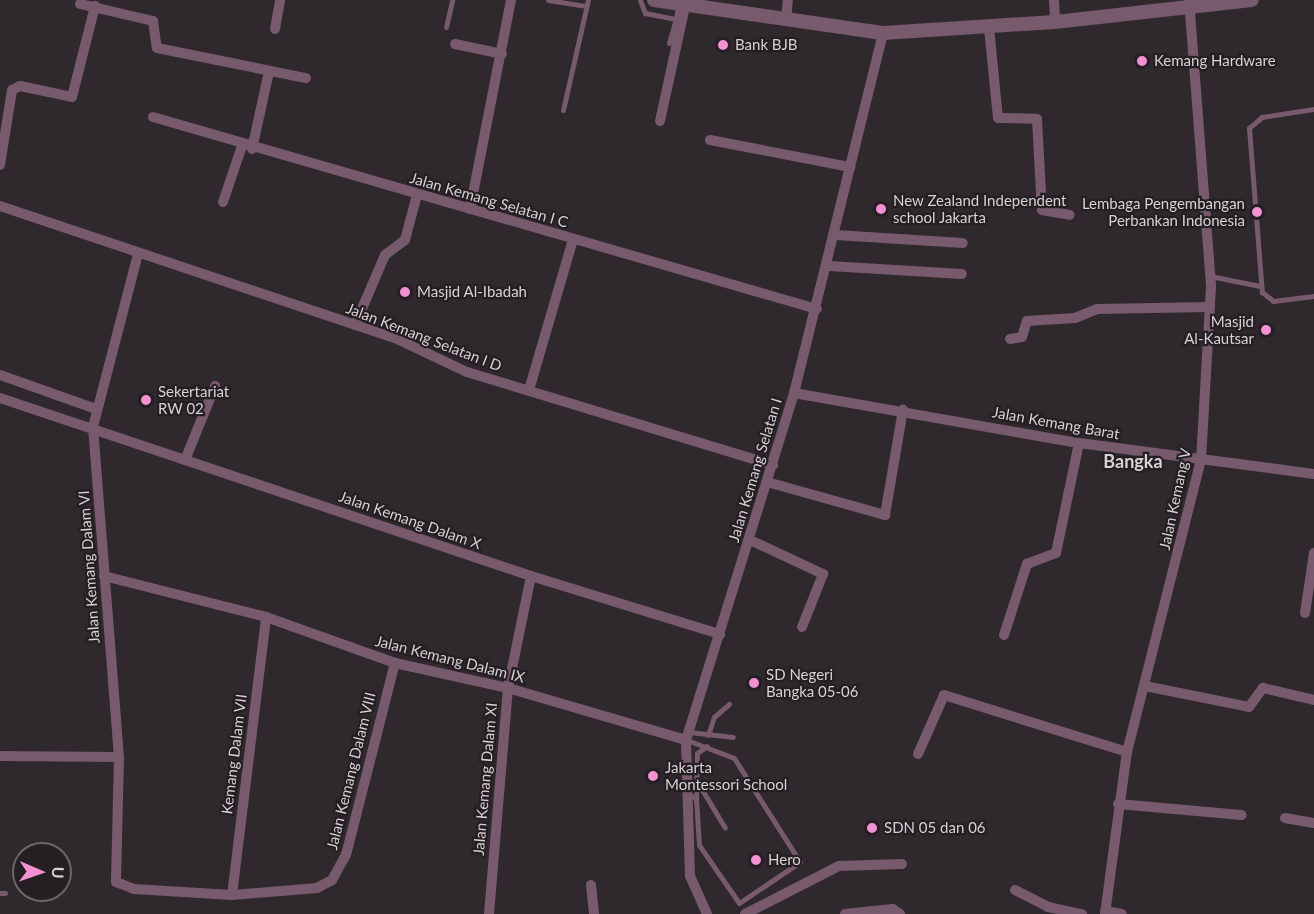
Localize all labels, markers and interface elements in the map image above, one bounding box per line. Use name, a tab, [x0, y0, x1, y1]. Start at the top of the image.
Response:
place label: Bank BJB	[735, 36, 797, 54]
marker: Bank BJB	[716, 38, 730, 52]
place label: Kemang Hardware	[1154, 52, 1276, 70]
marker: Kemang Hardware	[1135, 54, 1149, 68]
street label: Jalan Kemang Selatan I C	[408, 169, 570, 231]
place label: New Zealand Independent school Jakarta	[893, 191, 1067, 226]
place label: Lembaga Pengembangan Perbankan Indonesia	[1082, 194, 1245, 229]
marker: New Zealand Independent school Jakarta	[874, 202, 888, 216]
marker: Lembaga Pengembangan Perbankan Indonesia	[1250, 205, 1264, 219]
place label: Masjid Al-Ibadah	[417, 283, 527, 301]
marker: Masjid Al-Ibadah	[398, 285, 412, 299]
street label: Jalan Kemang Selatan I D	[344, 299, 504, 375]
place label: Masjid Al-Kautsar	[1184, 312, 1254, 347]
marker: Masjid Al-Kautsar	[1259, 323, 1273, 337]
place label: Sekertariat RW 02	[158, 382, 229, 417]
marker: Sekertariat RW 02	[139, 393, 153, 407]
street label: Jalan Kemang Selatan I	[724, 396, 786, 544]
street label: Jalan Kemang Barat	[991, 403, 1121, 443]
street label: Jalan Kemang V	[1155, 446, 1195, 552]
district label: Bangka	[1103, 450, 1163, 472]
street label: Jalan Kemang Dalam X	[336, 487, 484, 553]
street label: Jalan Kemang Dalam VI	[75, 490, 103, 644]
street label: Jalan Kemang Dalam IX	[373, 632, 527, 686]
place label: SD Negeri Bangka 05-06	[766, 665, 858, 700]
marker: SD Negeri Bangka 05-06	[747, 676, 761, 690]
street label: Jalan Kemang Dalam VIII	[323, 690, 379, 852]
street label: Kemang Dalam VII	[218, 693, 250, 815]
street label: Jalan Kemang Dalam XI	[469, 702, 501, 856]
place label: Jakarta Montessori School	[665, 758, 787, 793]
marker: Jakarta Montessori School	[646, 769, 660, 783]
place label: SDN 05 dan 06	[884, 819, 986, 837]
marker: SDN 05 dan 06	[865, 821, 879, 835]
north arrow	[12, 842, 72, 902]
place label: Hero	[768, 851, 801, 869]
marker: Hero	[749, 853, 763, 867]
text: U	[49, 866, 68, 879]

